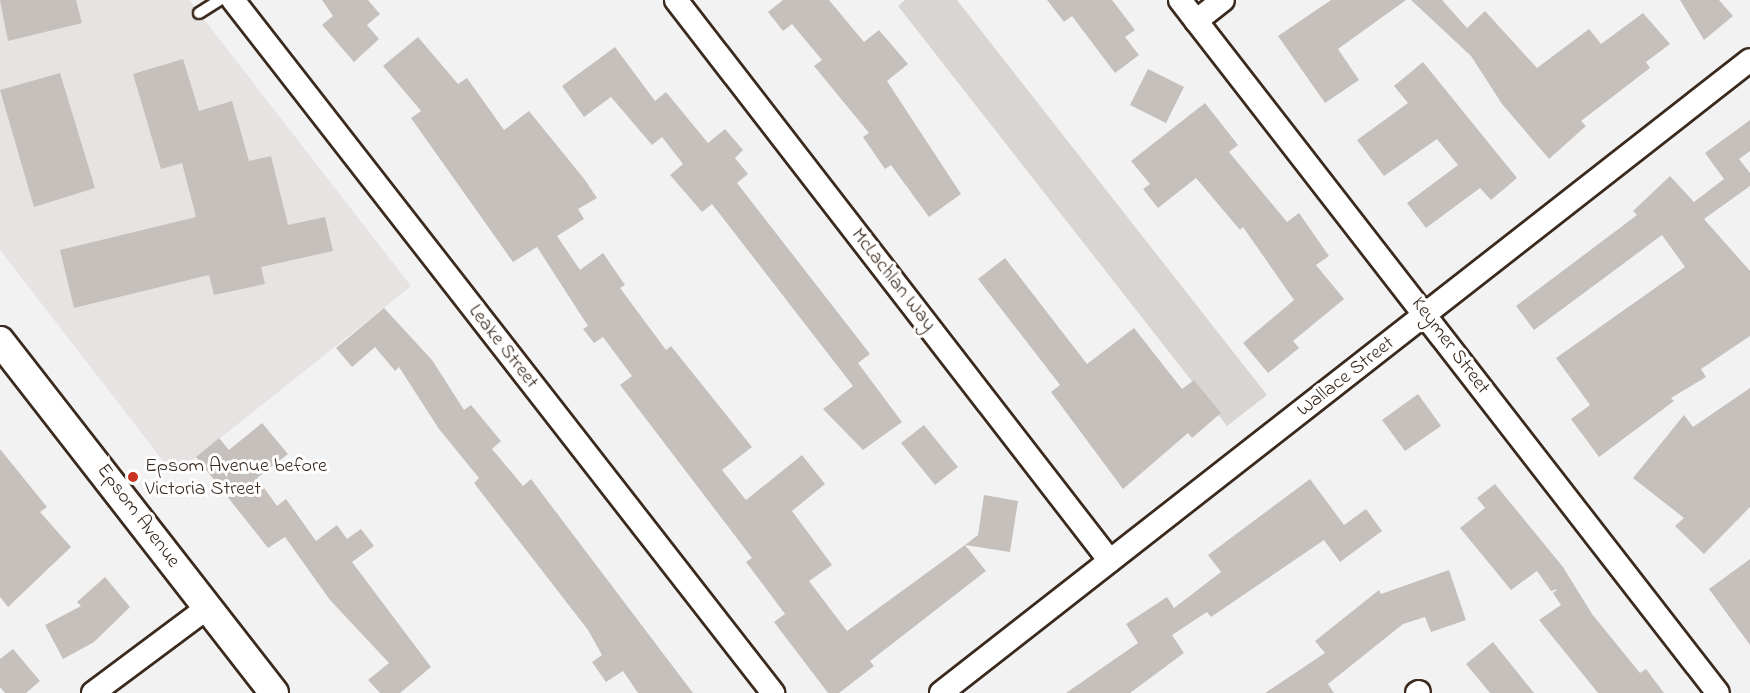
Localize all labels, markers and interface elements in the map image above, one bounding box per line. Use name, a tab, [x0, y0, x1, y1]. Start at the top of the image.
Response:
street label: McLachlan Way	[845, 224, 941, 336]
street label: Keymer Street	[1406, 293, 1494, 399]
street label: Leake Street	[463, 300, 543, 394]
street label: Wallace Street	[1292, 332, 1400, 422]
place label: Epsom Avenue before Victoria Street	[145, 454, 327, 501]
street label: Epsom Avenue	[91, 459, 185, 573]
marker: Epsom Avenue before Victoria Street	[126, 470, 140, 484]

